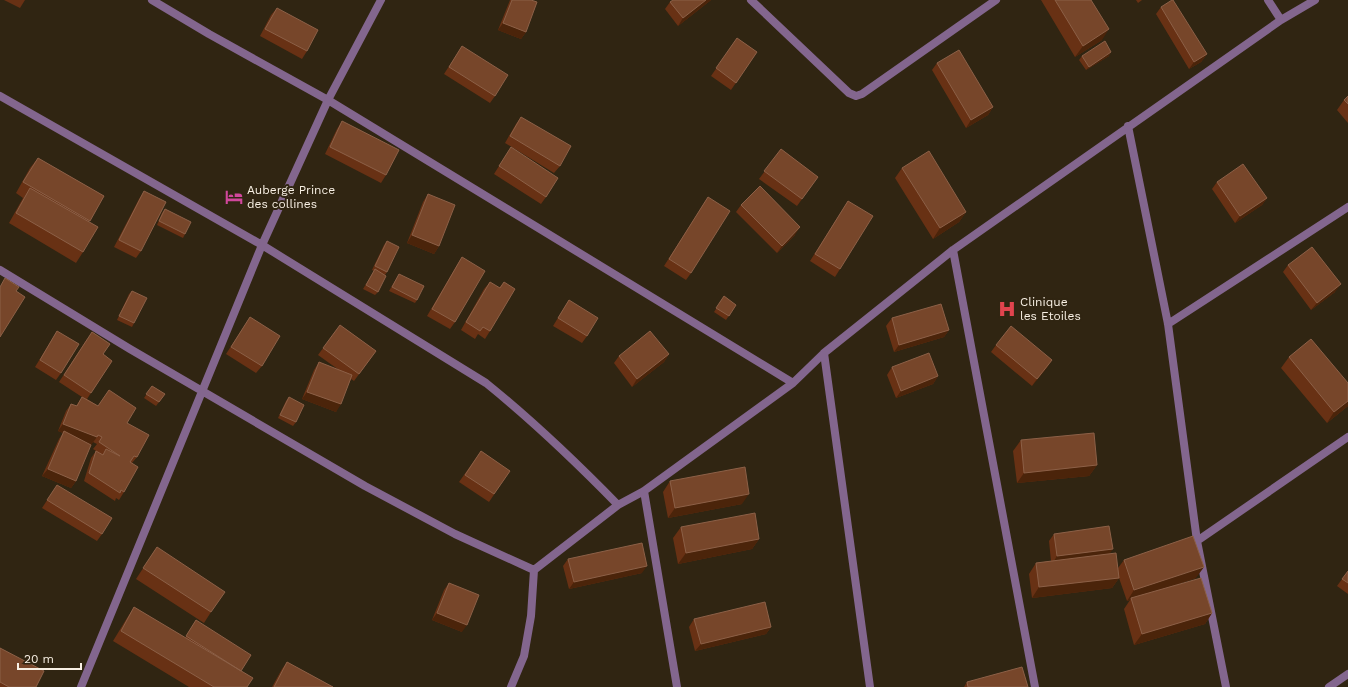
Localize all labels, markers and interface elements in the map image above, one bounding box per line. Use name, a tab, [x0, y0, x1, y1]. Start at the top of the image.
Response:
place label: Auberge Prince des collines	[247, 183, 335, 211]
hotel icon: Auberge Prince des collines	[224, 187, 244, 207]
place label: Clinique les Etoiles	[1020, 295, 1081, 323]
hospital icon: Clinique les Etoiles	[997, 299, 1017, 319]
scale bar	[18, 645, 81, 671]
text: 20 m	[24, 652, 54, 666]

